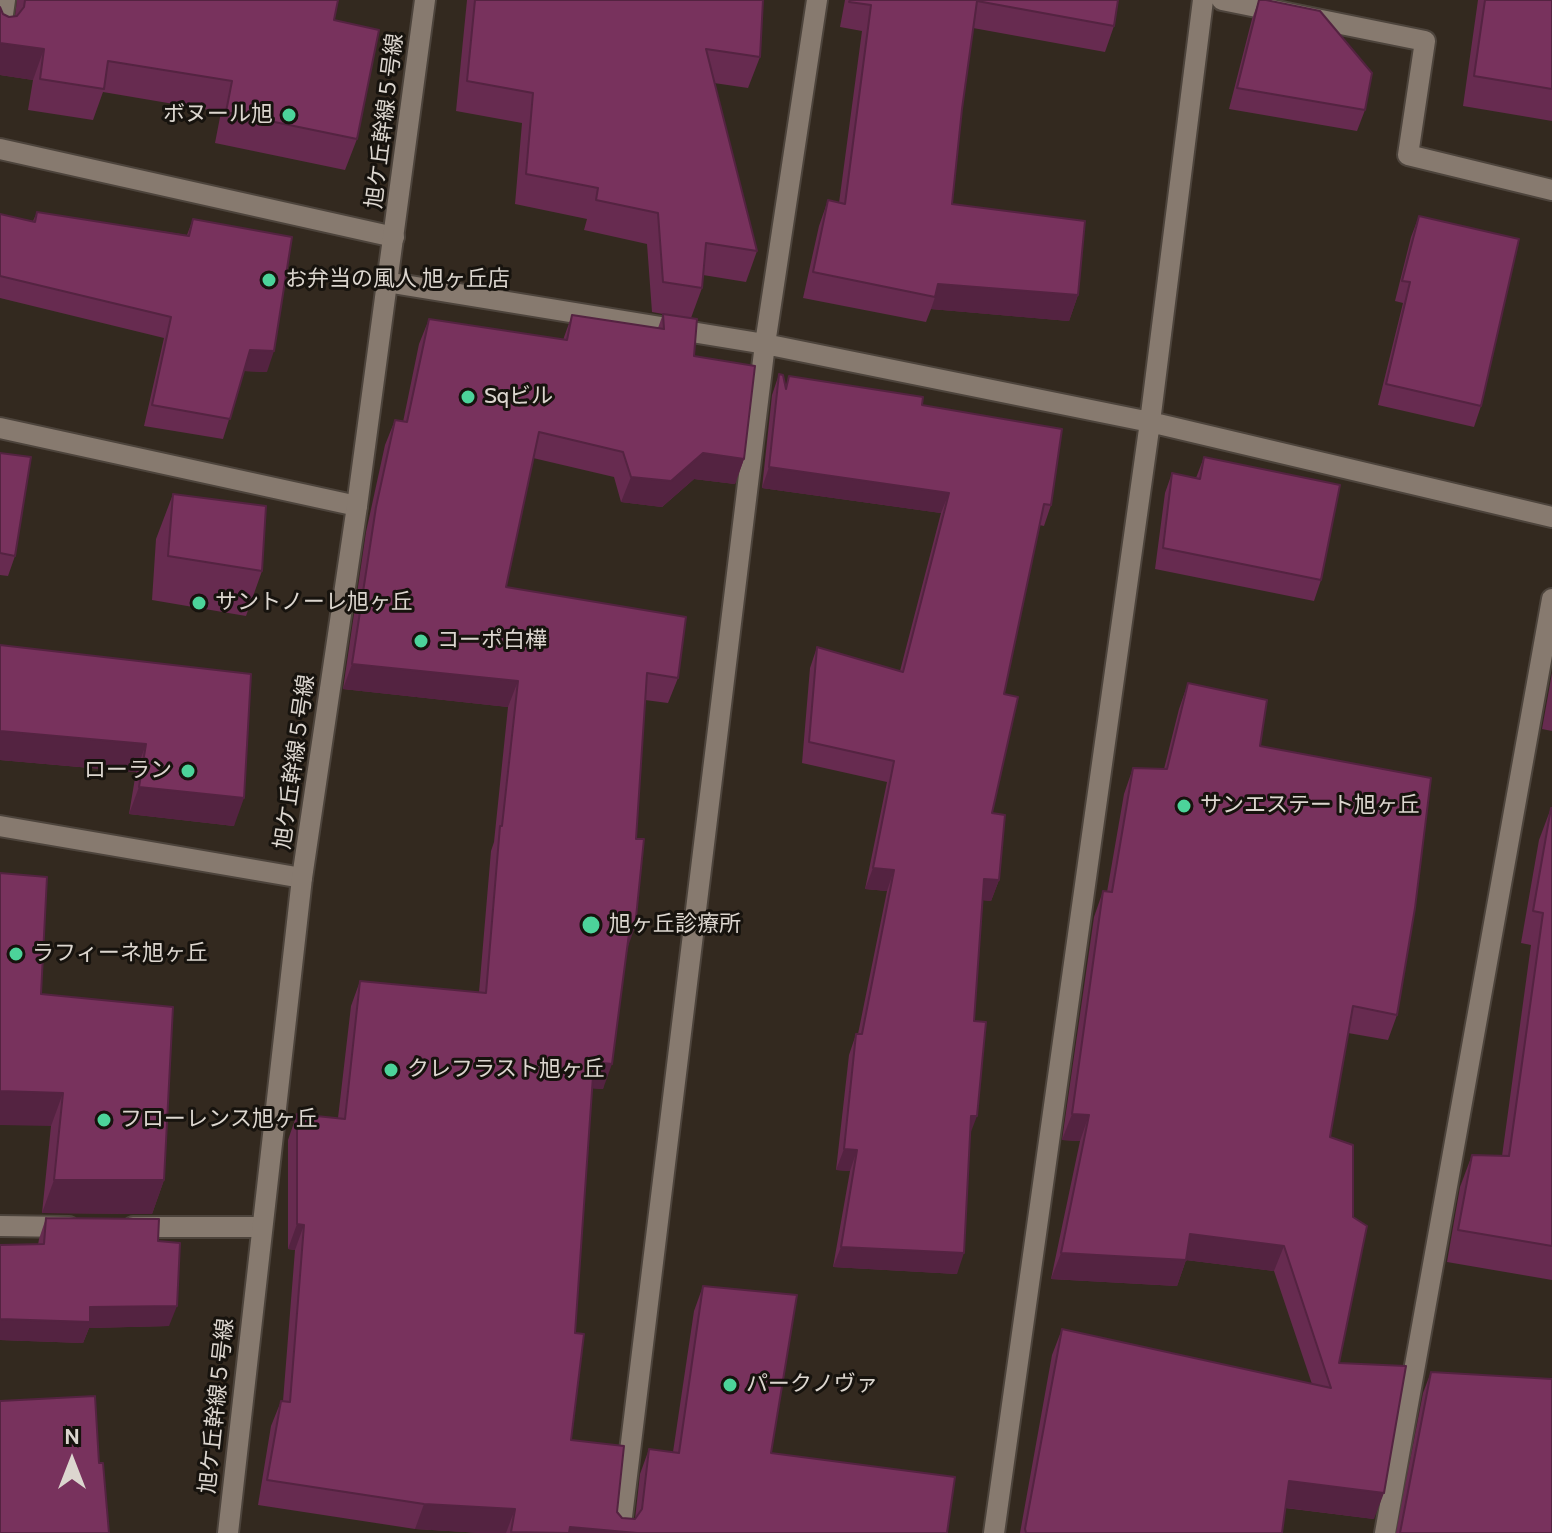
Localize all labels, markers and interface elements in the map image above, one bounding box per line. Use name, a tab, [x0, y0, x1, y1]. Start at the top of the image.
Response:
street label: 旭ケ丘幹線５号線	[361, 32, 409, 210]
place label: ボヌール旭	[163, 102, 273, 128]
marker: ボヌール旭	[280, 106, 298, 124]
place label: お弁当の風人 旭ヶ丘店	[285, 267, 510, 293]
marker: お弁当の風人 旭ヶ丘店	[260, 271, 278, 289]
place label: Sqビル	[484, 384, 553, 410]
marker: Sqビル	[459, 388, 477, 406]
place label: サントノーレ旭ヶ丘	[215, 590, 413, 616]
marker: サントノーレ旭ヶ丘	[190, 594, 208, 612]
place label: コーポ白樺	[437, 628, 547, 654]
marker: コーポ白樺	[412, 632, 430, 650]
street label: 旭ケ丘幹線５号線	[270, 673, 320, 851]
place label: ローラン	[84, 758, 172, 784]
marker: ローラン	[179, 762, 197, 780]
place label: サンエステート旭ヶ丘	[1200, 793, 1420, 819]
marker: サンエステート旭ヶ丘	[1175, 797, 1193, 815]
place label: 旭ヶ丘診療所	[609, 912, 741, 938]
marker: 旭ヶ丘診療所	[580, 914, 602, 936]
place label: ラフィーネ旭ヶ丘	[32, 941, 208, 967]
marker: ラフィーネ旭ヶ丘	[7, 945, 25, 963]
place label: クレフラスト旭ヶ丘	[407, 1057, 605, 1083]
marker: クレフラスト旭ヶ丘	[382, 1061, 400, 1079]
place label: フローレンス旭ヶ丘	[120, 1107, 318, 1133]
marker: フローレンス旭ヶ丘	[95, 1111, 113, 1129]
street label: 旭ケ丘幹線５号線	[195, 1317, 239, 1495]
place label: パークノヴァ	[746, 1372, 878, 1398]
marker: パークノヴァ	[721, 1376, 739, 1394]
north arrow	[32, 1421, 112, 1501]
text: N	[64, 1423, 80, 1450]

